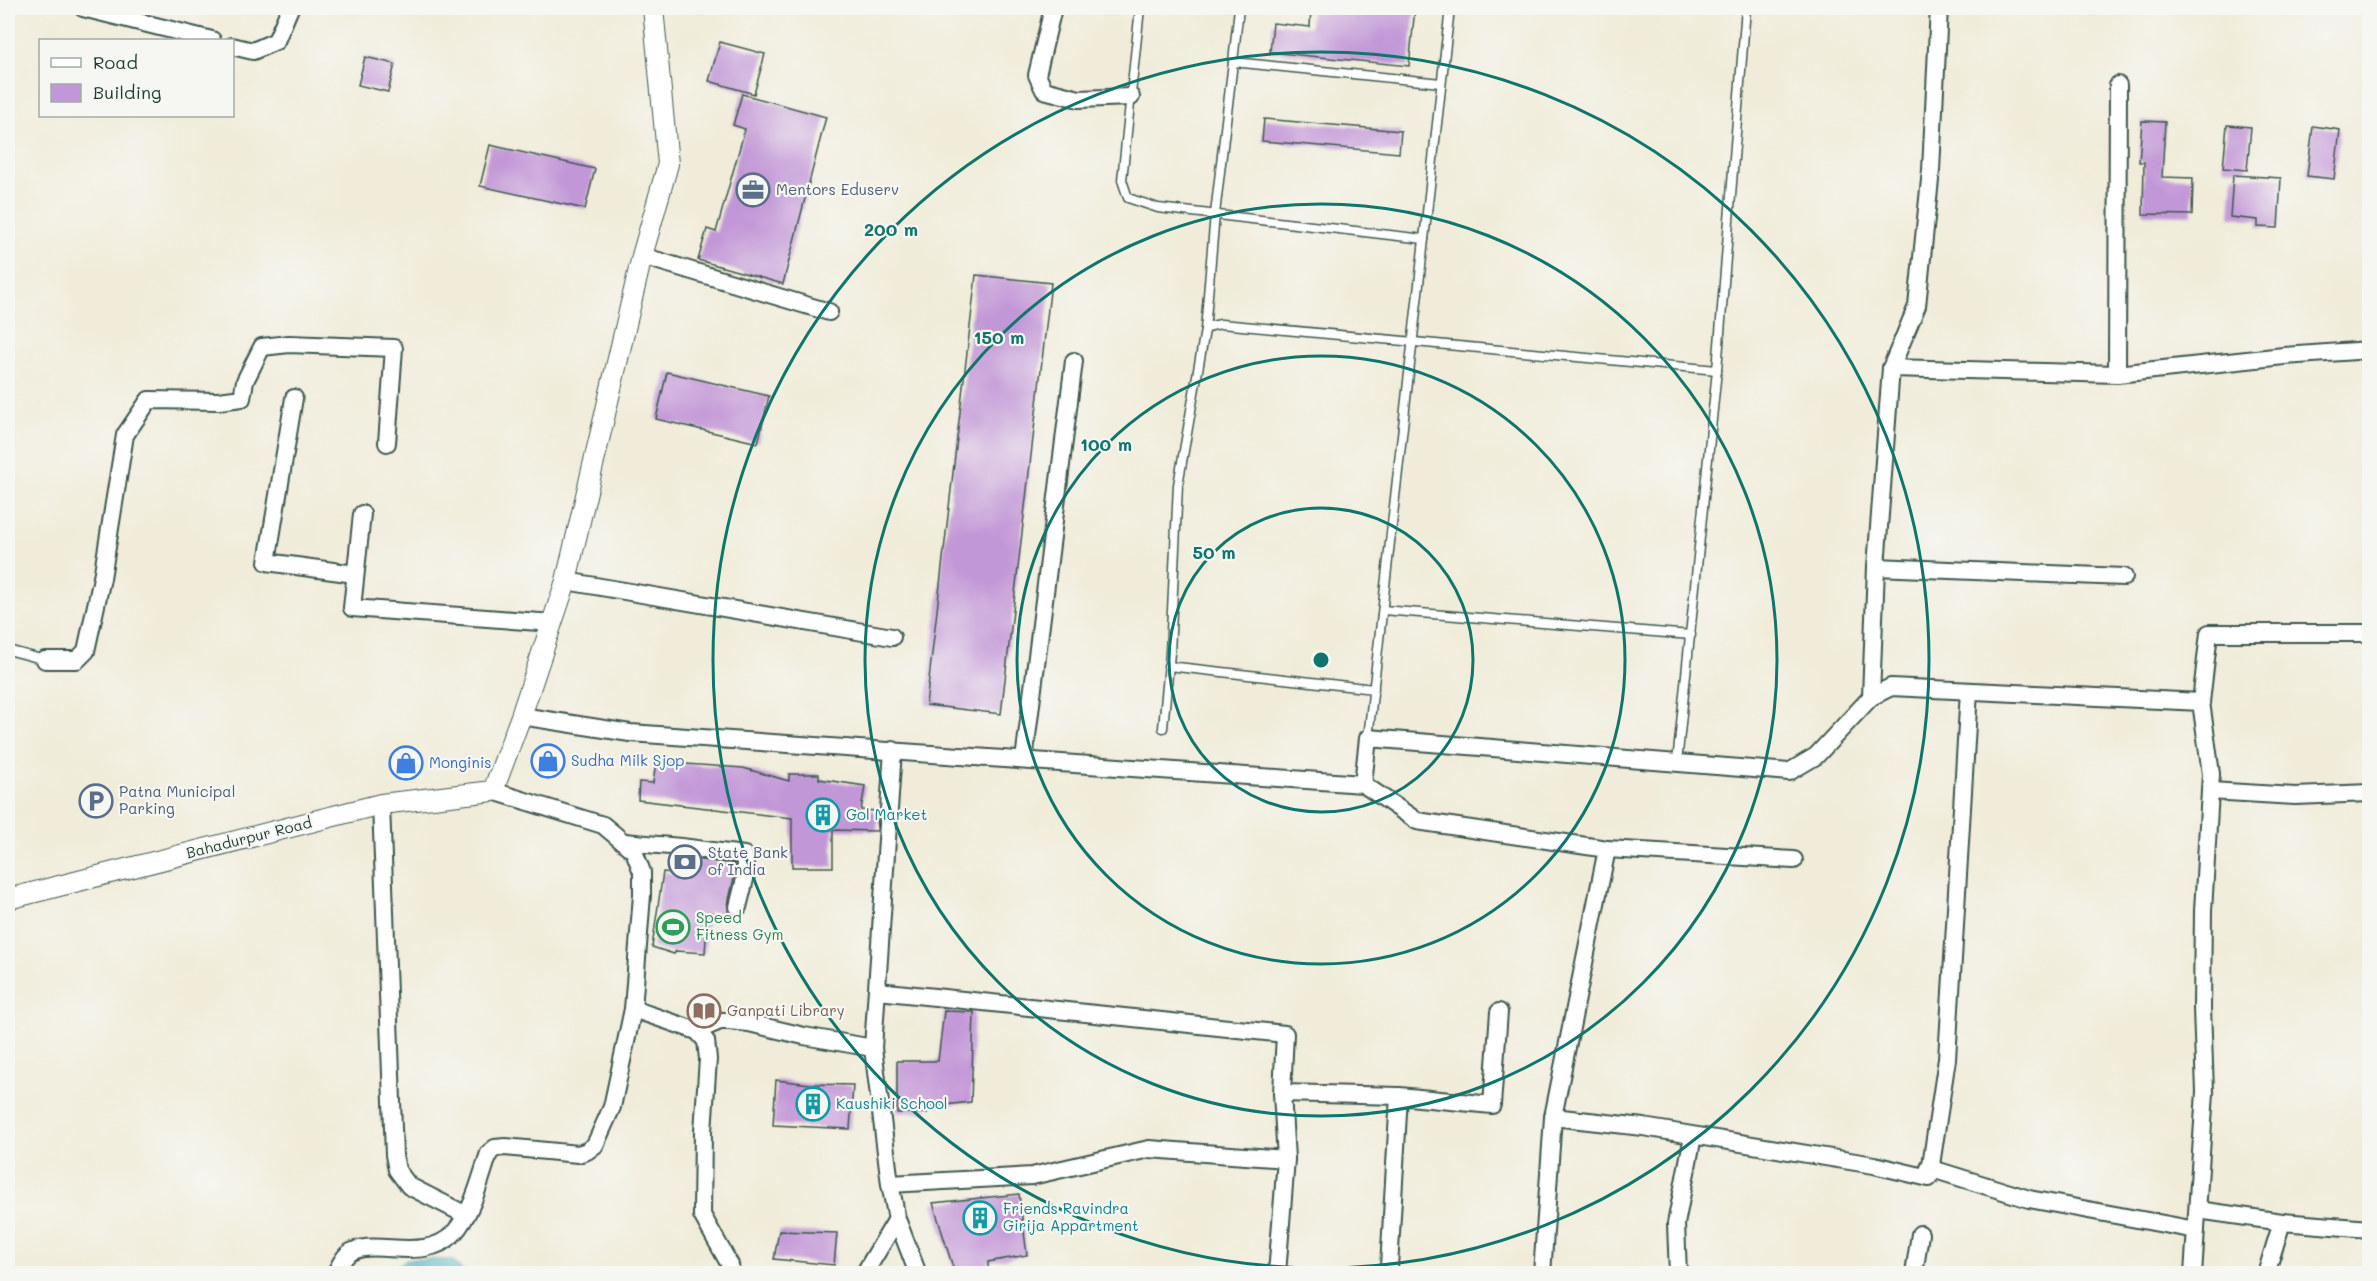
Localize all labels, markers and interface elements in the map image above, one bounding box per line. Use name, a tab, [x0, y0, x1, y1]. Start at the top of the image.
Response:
legend	[39, 39, 234, 117]
text: Road	[93, 50, 138, 74]
text: Building	[93, 80, 161, 104]
office icon: Mentors Eduserv	[735, 172, 771, 208]
place label: Mentors Eduserv	[776, 179, 899, 199]
text: 200 m	[864, 217, 918, 241]
text: 150 m	[974, 325, 1024, 349]
text: 100 m	[1080, 432, 1132, 456]
text: 50 m	[1193, 540, 1235, 564]
centre of rings	[1311, 650, 1331, 670]
shop icon: Sudha Milk Sjop	[530, 743, 566, 779]
shop icon: Monginis	[388, 745, 424, 781]
place label: Sudha Milk Sjop	[571, 750, 684, 770]
place label: Monginis	[429, 752, 492, 772]
place label: Patna Municipal Parking	[119, 781, 235, 818]
parking icon: Patna Municipal Parking	[78, 783, 114, 819]
building icon: Gol Market	[805, 797, 841, 833]
place label: Gol Market	[846, 804, 927, 824]
street label: Bahadurpur Road	[184, 812, 314, 862]
place label: State Bank of India	[708, 842, 788, 879]
bank icon: State Bank of India	[667, 844, 703, 880]
place label: Speed Fitness Gym	[696, 907, 783, 944]
sports icon: Speed Fitness Gym	[655, 909, 691, 945]
library icon: Ganpati Library	[686, 993, 722, 1029]
place label: Ganpati Library	[727, 1000, 845, 1020]
building icon: Kaushiki School	[795, 1086, 831, 1122]
place label: Kaushiki School	[836, 1093, 948, 1113]
place label: Friends Ravindra Girija Appartment	[1003, 1198, 1139, 1235]
building icon: Friends Ravindra Girija Appartment	[962, 1200, 998, 1236]

